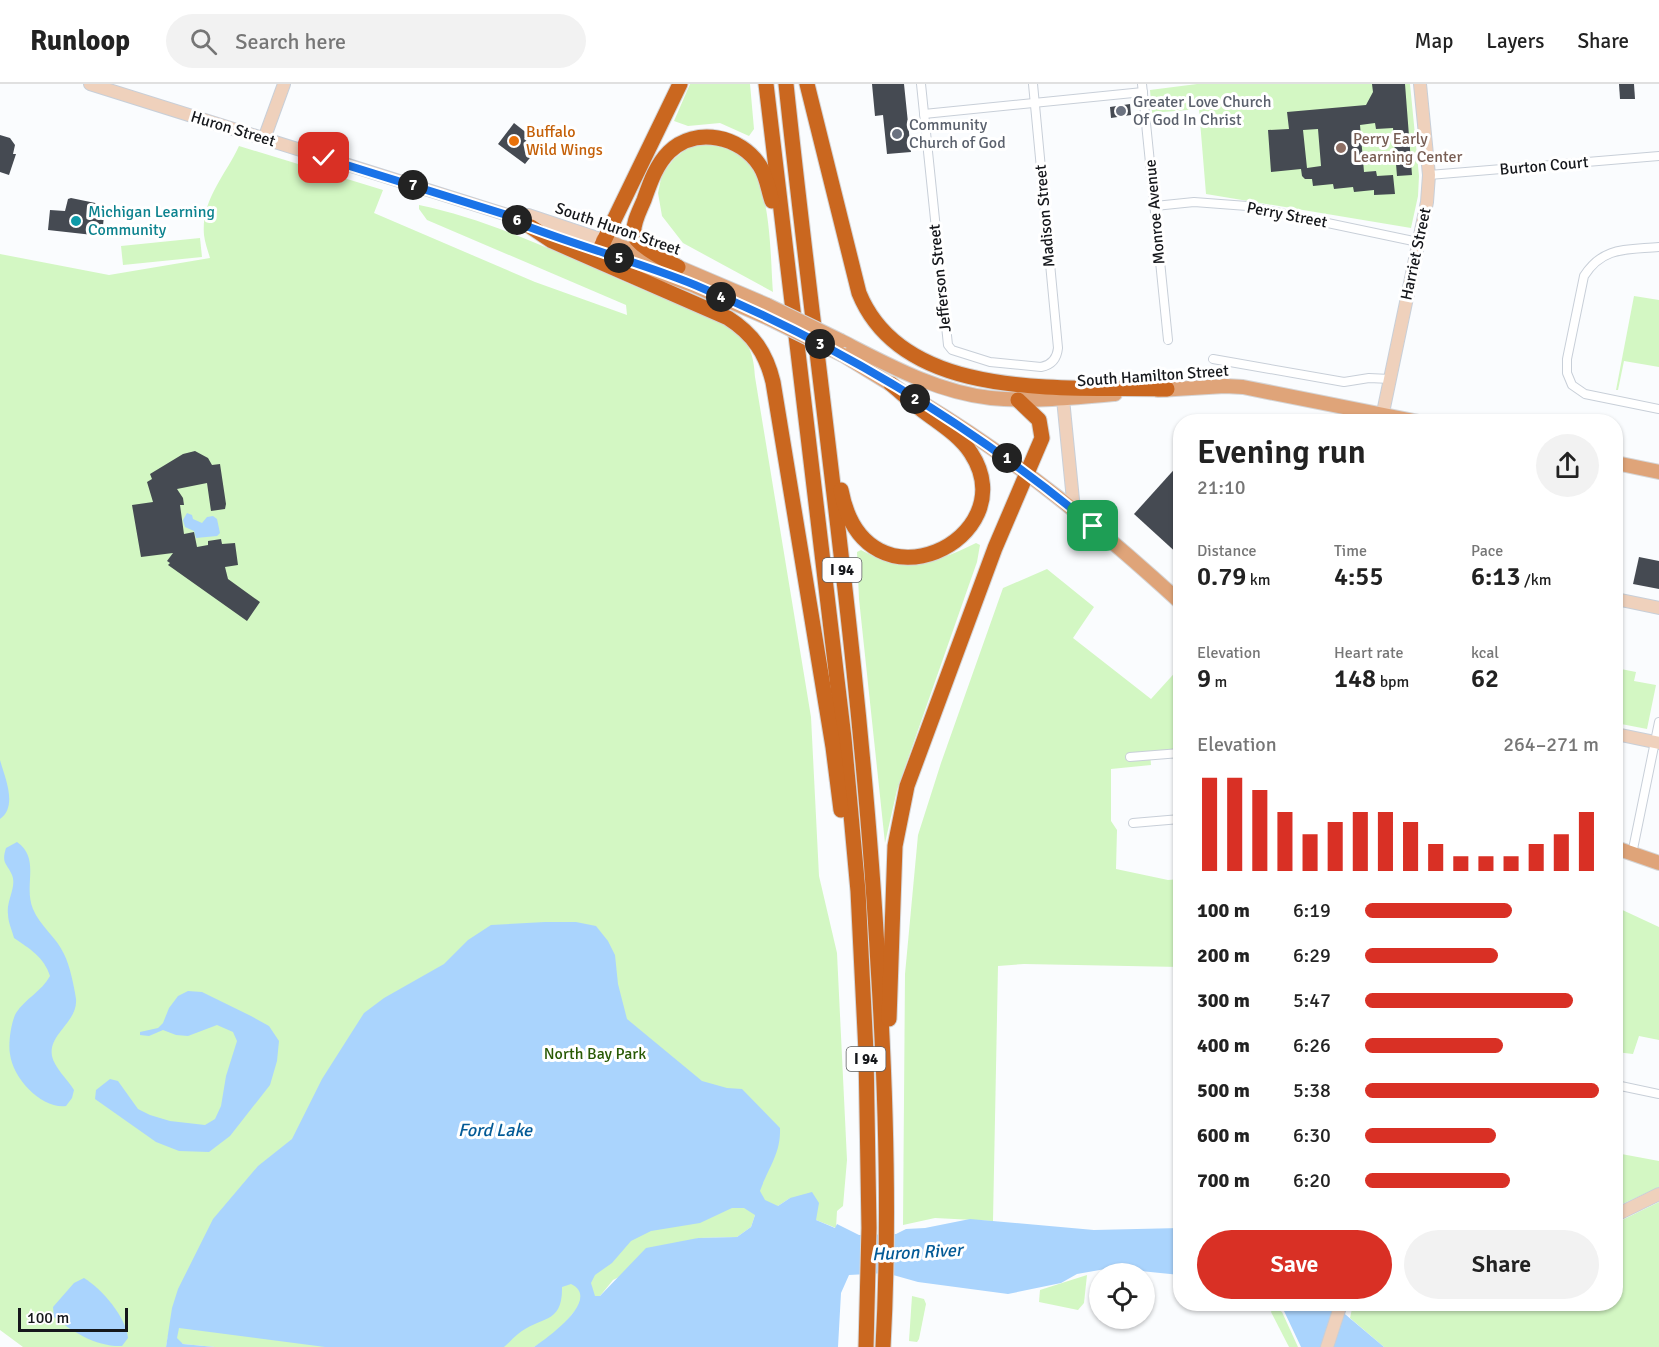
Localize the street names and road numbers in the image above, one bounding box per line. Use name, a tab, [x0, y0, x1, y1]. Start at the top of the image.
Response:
street label: Huron Street	[188, 107, 278, 151]
street label: Burton Court	[1499, 152, 1590, 180]
street label: Monroe Avenue	[1140, 159, 1170, 265]
street label: Madison Street	[1031, 163, 1059, 268]
street label: Perry Street	[1245, 197, 1329, 233]
street label: South Huron Street	[553, 198, 684, 260]
street label: Harriet Street	[1396, 206, 1436, 302]
street label: Jefferson Street	[924, 223, 956, 333]
street label: South Hamilton Street	[1077, 361, 1230, 391]
road number: I 94	[822, 558, 862, 582]
road number: I 94	[846, 1047, 886, 1071]

